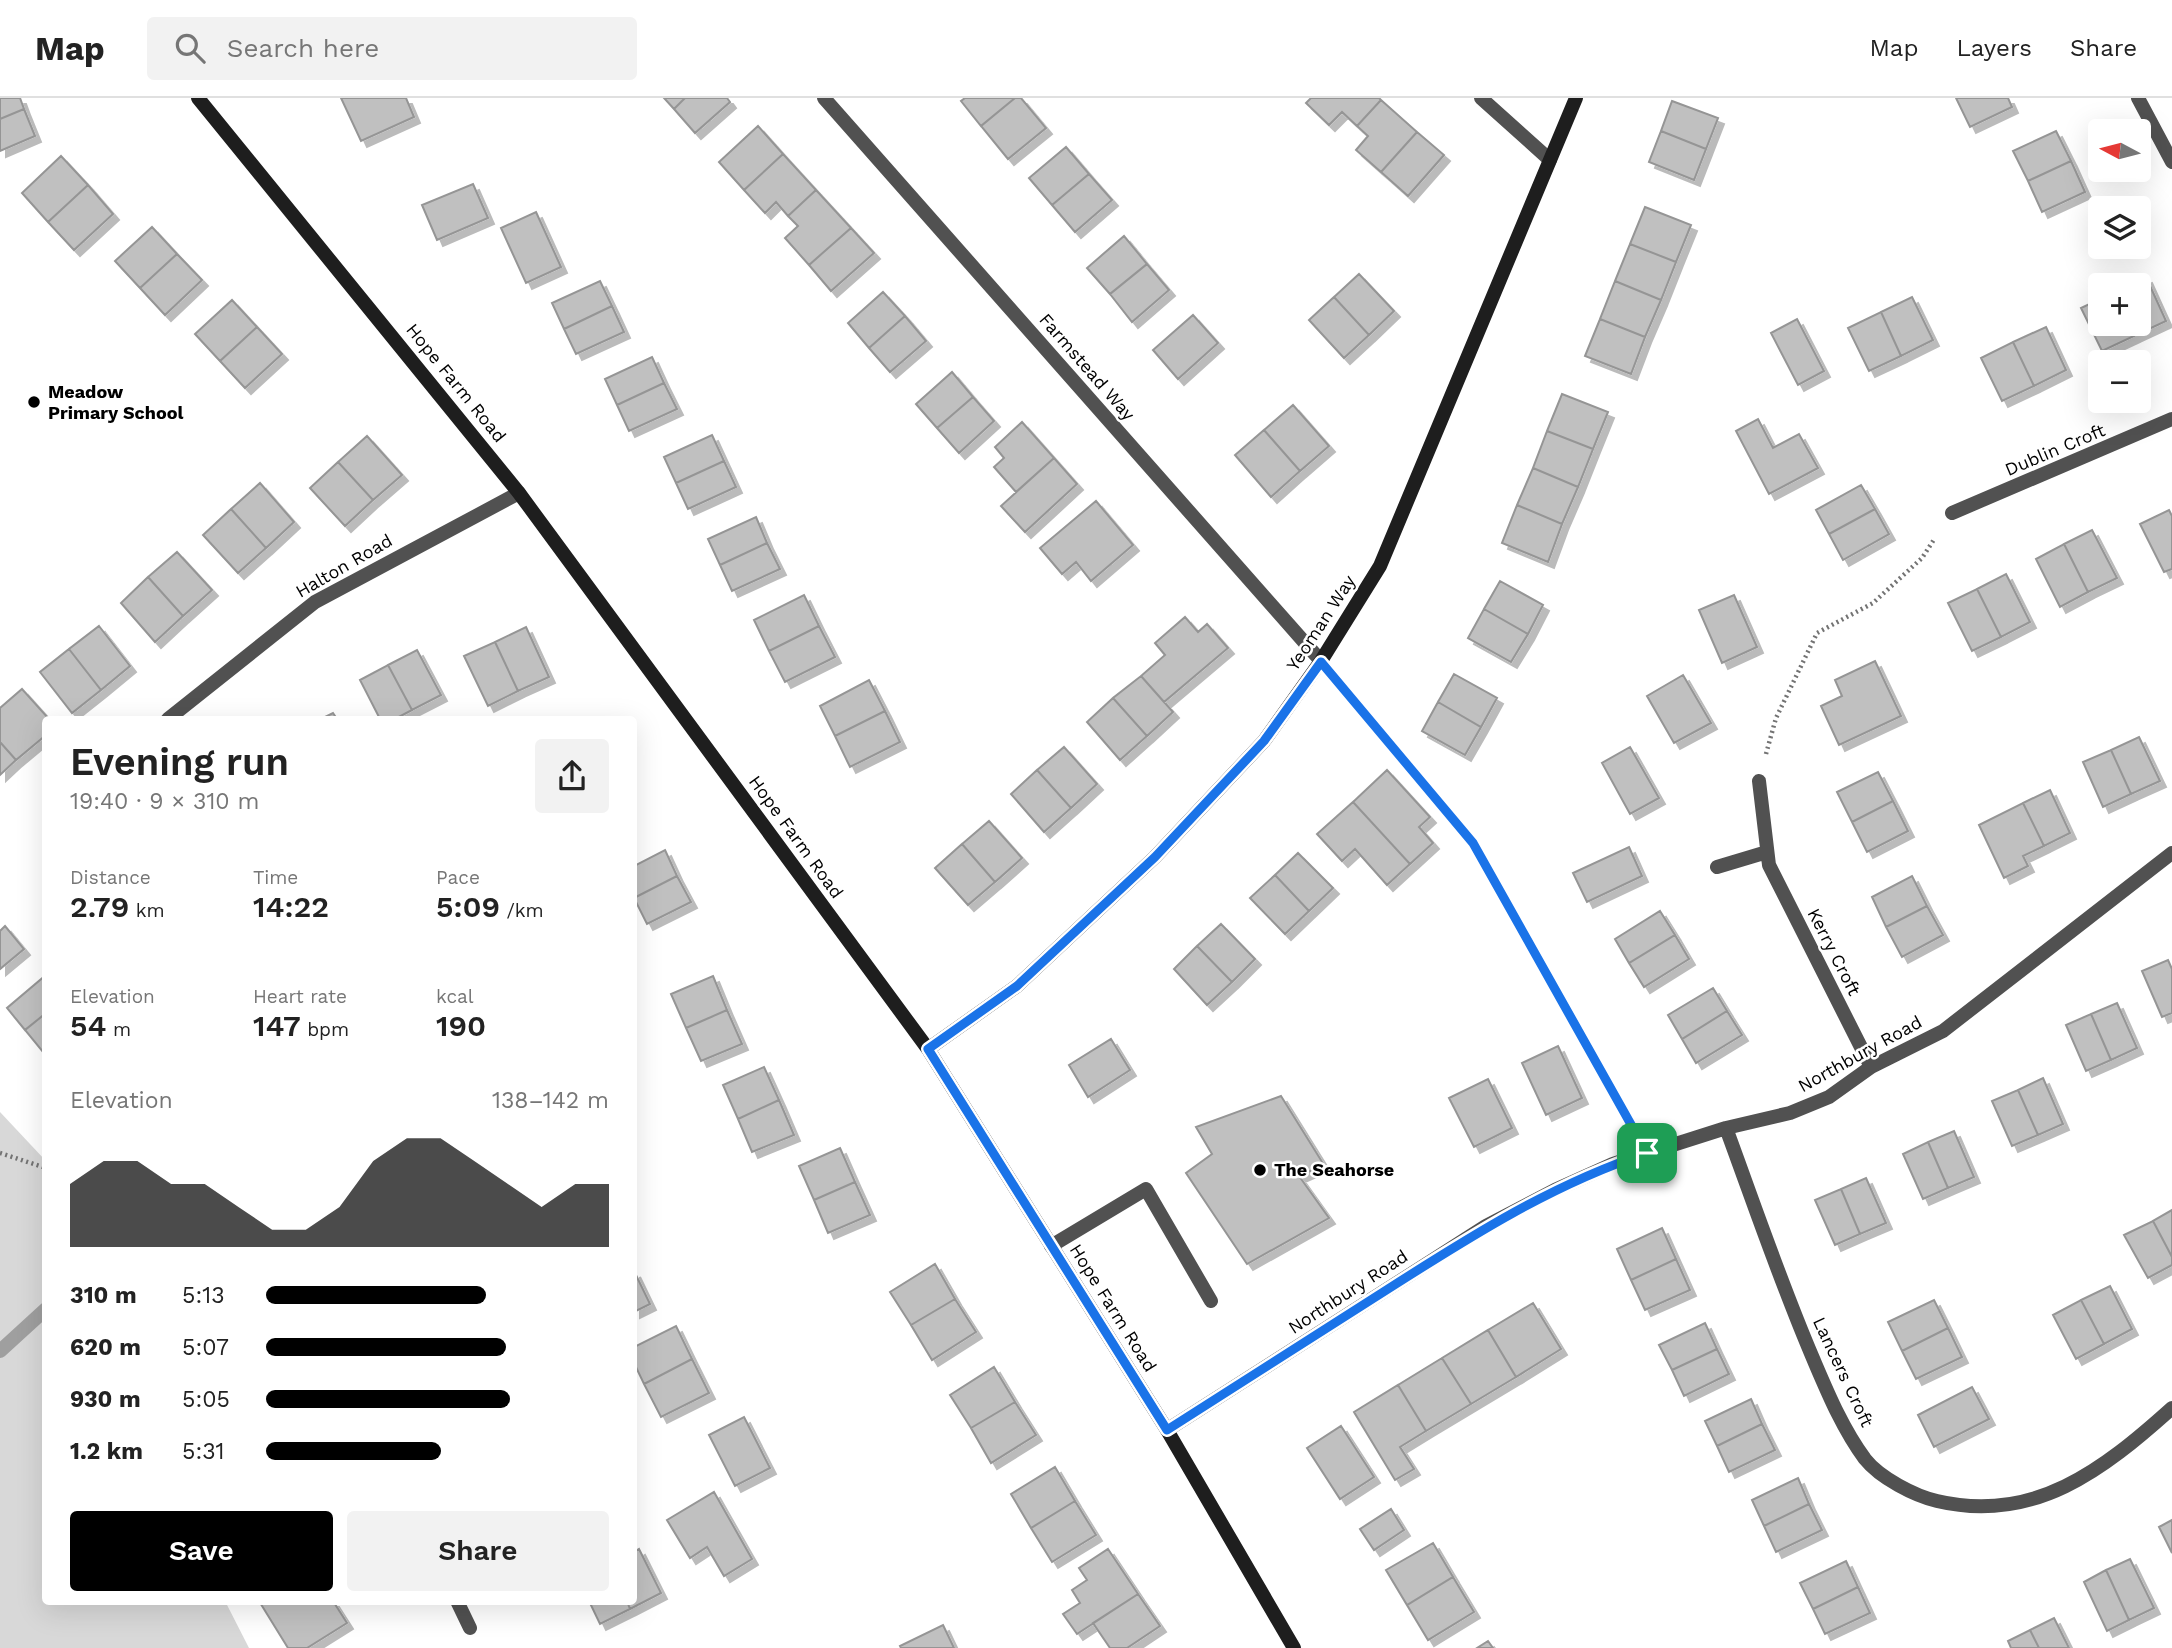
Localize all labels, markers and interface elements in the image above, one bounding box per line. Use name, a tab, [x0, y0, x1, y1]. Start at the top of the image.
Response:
search box	[147, 17, 637, 80]
text: Map	[35, 29, 105, 68]
icon: search	[171, 29, 209, 67]
text: Search here	[227, 33, 379, 63]
text: Map	[1870, 34, 1918, 62]
text: Layers	[1956, 34, 2032, 62]
text: Share	[2070, 34, 2137, 62]
north arrow	[2088, 119, 2151, 182]
map controls	[2088, 119, 2151, 413]
button: layers	[2088, 196, 2151, 259]
button: +	[2088, 273, 2151, 336]
street label: Farmstead Way	[1035, 309, 1140, 425]
street label: Hope Farm Road	[402, 319, 511, 446]
button: −	[2088, 350, 2151, 413]
place label: Meadow Primary School	[48, 381, 184, 423]
marker: Meadow Primary School	[26, 394, 42, 410]
street label: Dublin Croft	[2002, 419, 2108, 480]
street label: Halton Road	[292, 529, 396, 602]
street label: Yeoman Way	[1282, 570, 1360, 675]
button: share	[535, 739, 609, 813]
text: Evening run	[70, 740, 289, 784]
street label: Hope Farm Road	[745, 771, 848, 902]
text: 19:40 · 9 × 310 m	[70, 788, 259, 815]
text: Distance	[70, 866, 151, 889]
text: Time	[253, 866, 298, 889]
text: Pace	[436, 866, 480, 889]
text: 2.79	[70, 889, 129, 924]
text: 14:22	[253, 889, 329, 924]
text: 5:09	[436, 889, 500, 924]
text: km	[129, 899, 165, 922]
text: /km	[500, 899, 544, 922]
street label: Kerry Croft	[1804, 905, 1866, 999]
text: Elevation	[70, 985, 155, 1008]
text: Heart rate	[253, 985, 347, 1008]
text: kcal	[436, 985, 474, 1008]
text: 54	[70, 1008, 106, 1043]
text: 147	[253, 1008, 301, 1043]
text: 190	[436, 1008, 486, 1043]
street label: Northbury Road	[1794, 1011, 1925, 1096]
text: m	[106, 1018, 131, 1041]
text: bpm	[301, 1018, 349, 1041]
text: Elevation	[70, 1087, 173, 1114]
text: 138–142 m	[492, 1087, 609, 1114]
pin	[1617, 1123, 1677, 1183]
icon: arrive	[1628, 1134, 1666, 1172]
place label: The Seahorse	[1274, 1159, 1394, 1180]
marker: The Seahorse	[1252, 1162, 1268, 1178]
street label: Hope Farm Road	[1066, 1240, 1161, 1375]
street label: Northbury Road	[1284, 1245, 1411, 1338]
text: 310 m	[70, 1282, 137, 1309]
text: 5:13	[182, 1282, 225, 1309]
street label: Lancers Croft	[1809, 1313, 1878, 1431]
text: 620 m	[70, 1334, 141, 1361]
text: 5:07	[182, 1334, 229, 1361]
text: 930 m	[70, 1386, 141, 1413]
text: 5:05	[182, 1386, 230, 1413]
text: 1.2 km	[70, 1438, 143, 1465]
text: 5:31	[182, 1438, 225, 1465]
button: Save	[70, 1511, 333, 1591]
button: Share	[347, 1511, 609, 1591]

